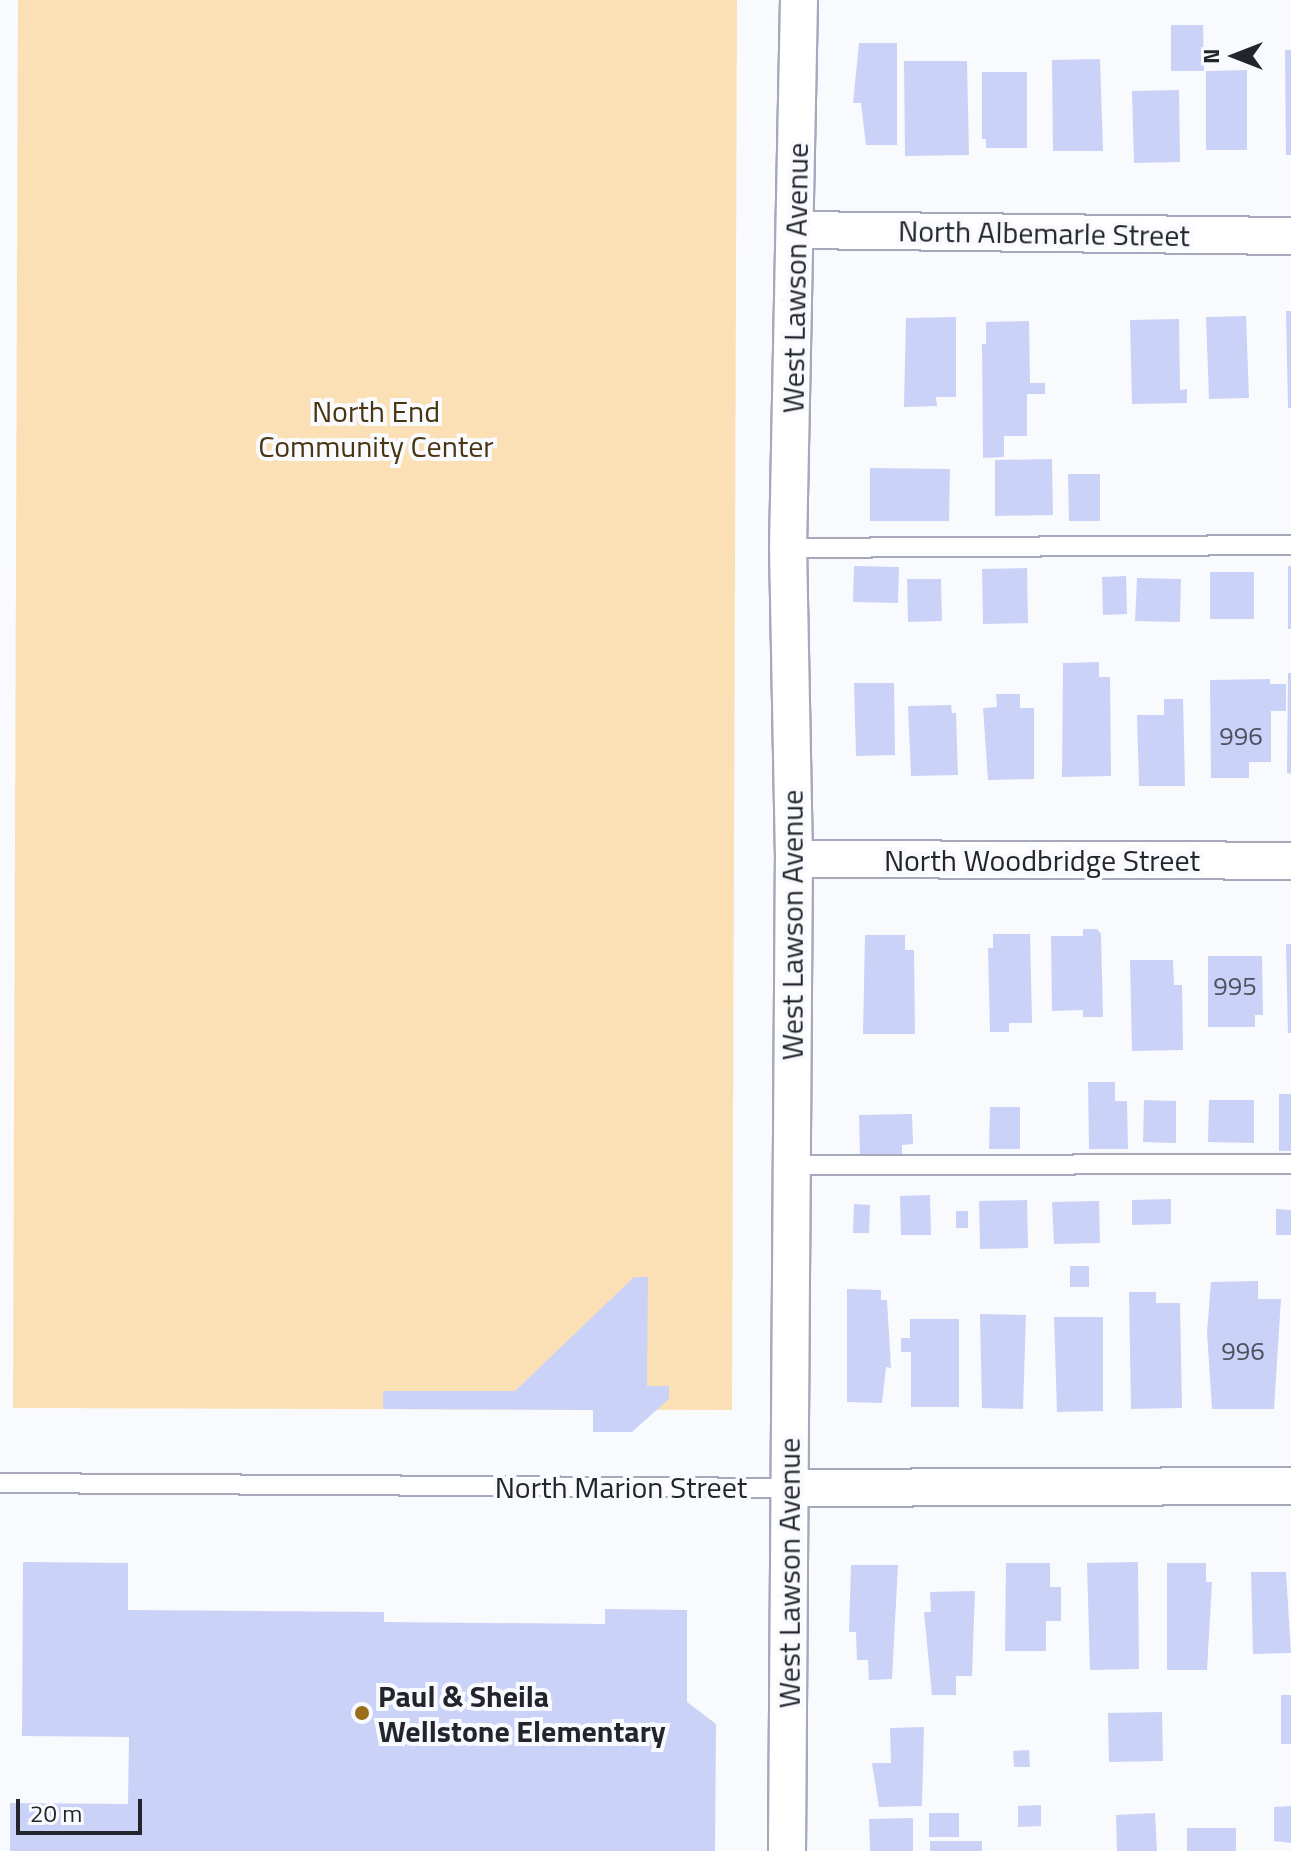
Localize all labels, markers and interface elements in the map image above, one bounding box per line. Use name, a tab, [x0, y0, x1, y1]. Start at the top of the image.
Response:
north arrow	[1195, 16, 1275, 96]
text: N	[1194, 48, 1228, 64]
street label: West Lawson Avenue	[775, 142, 815, 414]
street label: North Albemarle Street	[898, 212, 1190, 254]
park label: North End Community Center	[258, 393, 494, 464]
house number: 996	[1219, 720, 1263, 752]
street label: West Lawson Avenue	[774, 790, 810, 1060]
street label: North Woodbridge Street	[884, 842, 1200, 878]
house number: 995	[1213, 970, 1257, 1002]
house number: 996	[1221, 1335, 1265, 1367]
street label: West Lawson Avenue	[771, 1438, 807, 1708]
street label: North Marion Street	[495, 1469, 747, 1505]
place label: Paul & Sheila Wellstone Elementary	[378, 1678, 666, 1748]
marker: Paul & Sheila Wellstone Elementary	[353, 1704, 371, 1722]
scale bar	[20, 1783, 146, 1833]
text: 20 m	[30, 1795, 82, 1831]

